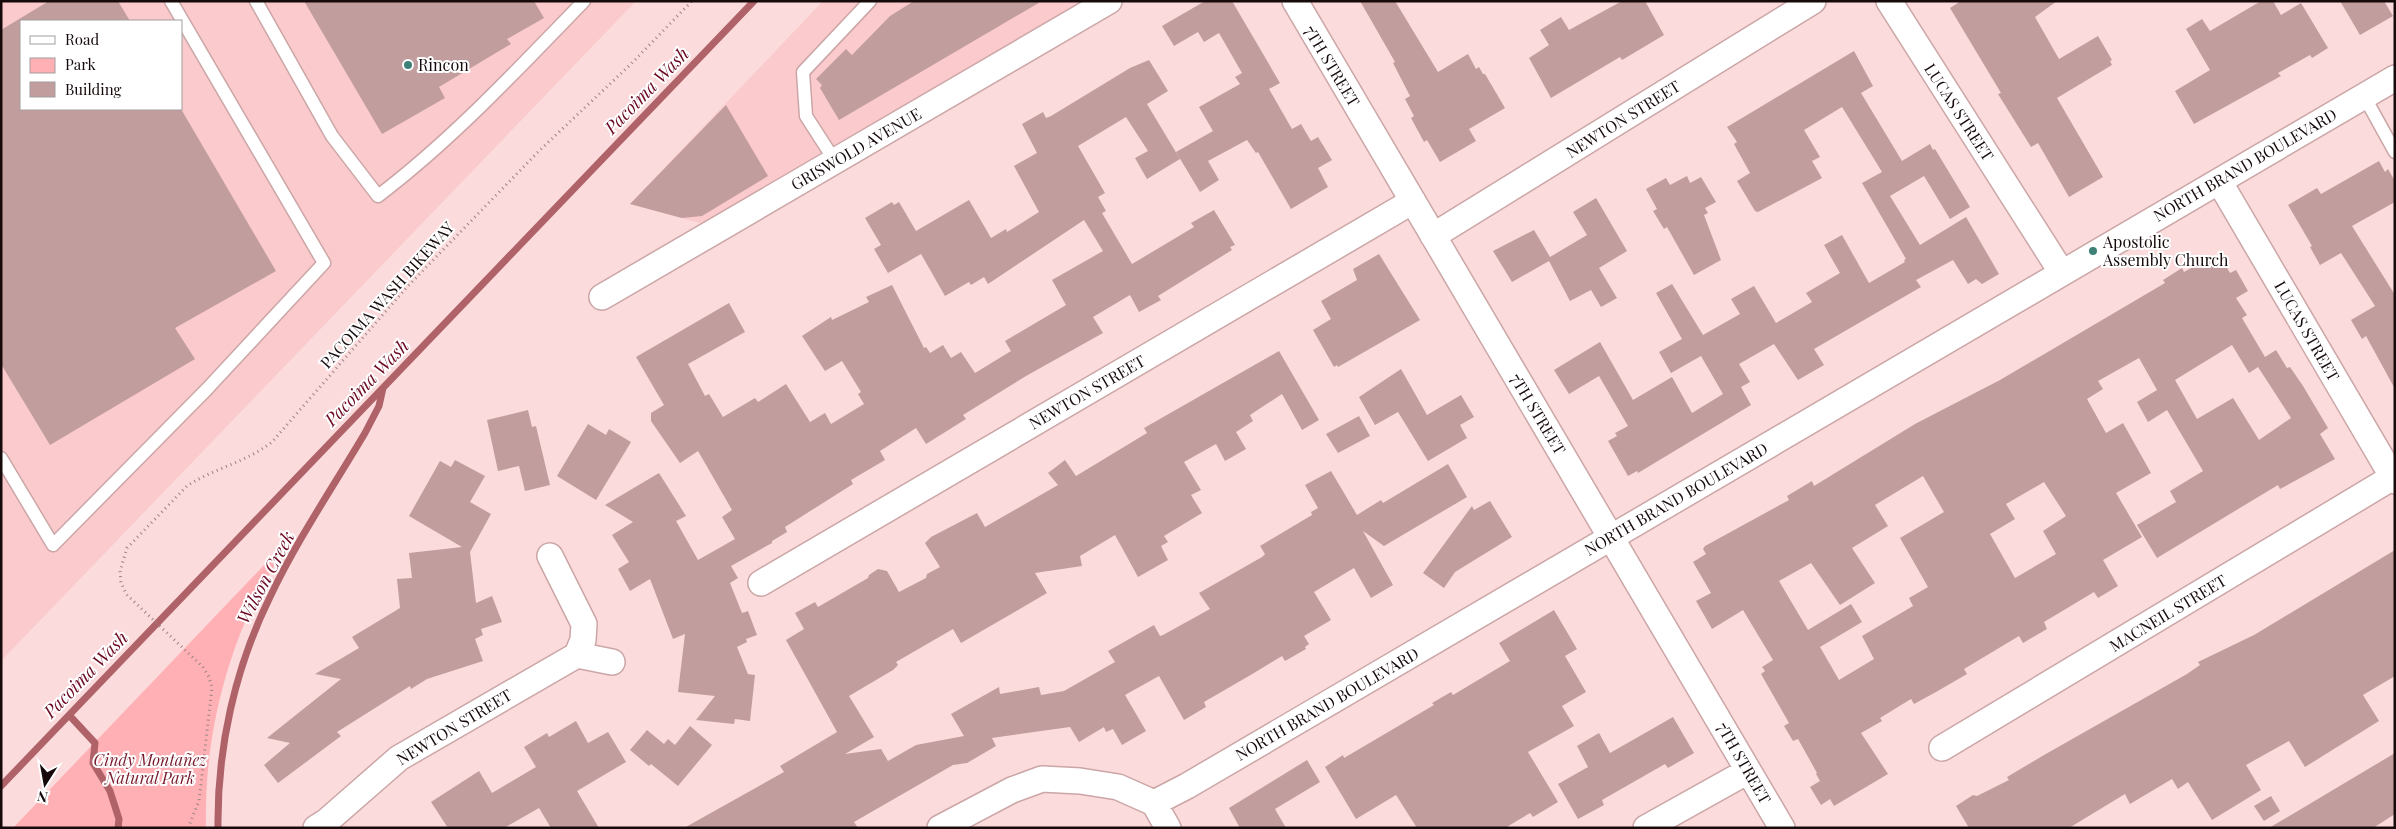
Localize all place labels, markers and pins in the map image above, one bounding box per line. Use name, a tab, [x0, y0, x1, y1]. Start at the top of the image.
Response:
place label: Rincon	[418, 54, 469, 75]
marker: Rincon	[402, 59, 414, 71]
place label: Apostolic Assembly Church	[2102, 231, 2229, 270]
marker: Apostolic Assembly Church	[2087, 245, 2099, 257]

